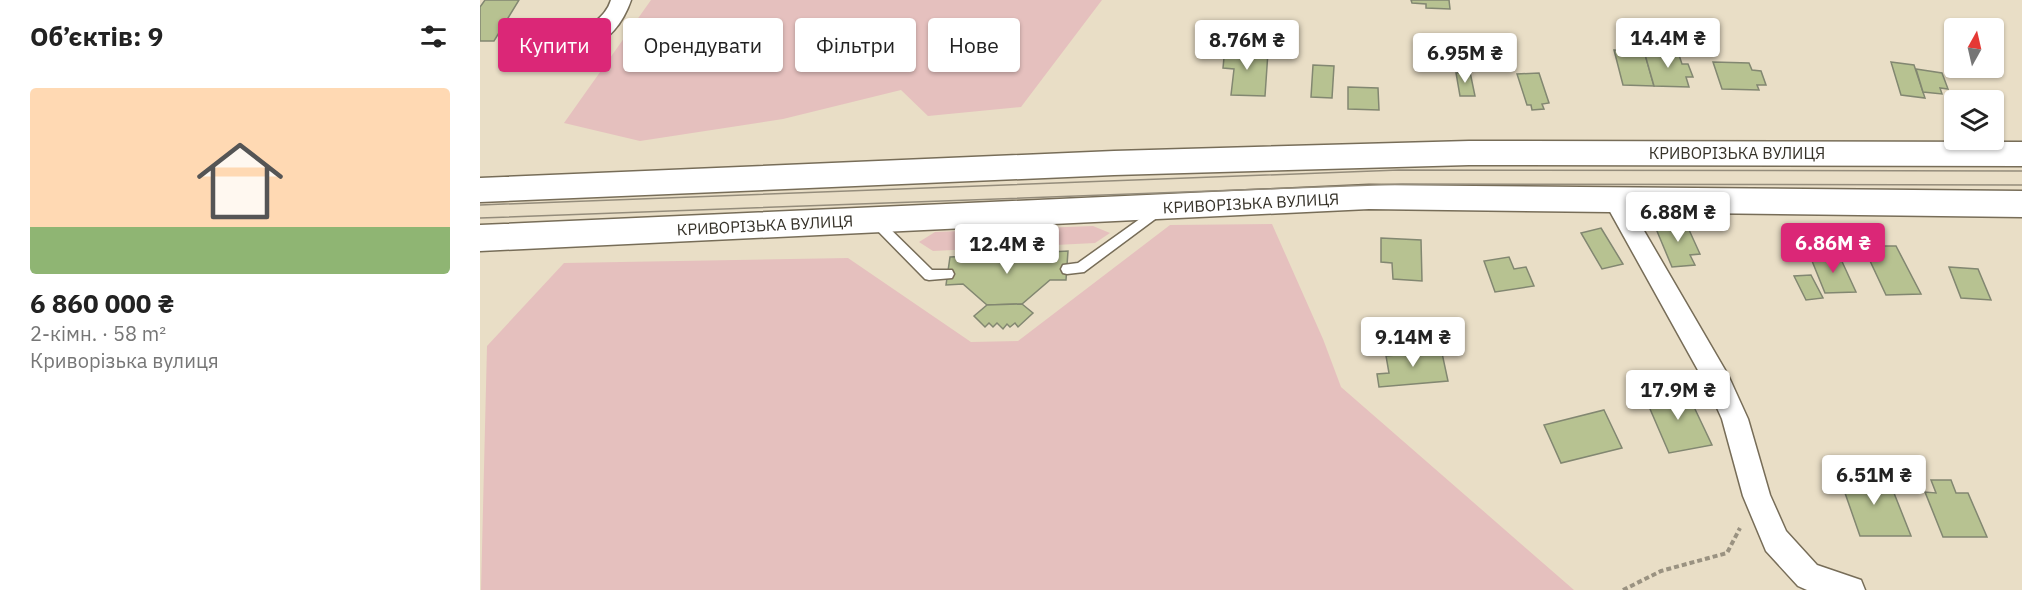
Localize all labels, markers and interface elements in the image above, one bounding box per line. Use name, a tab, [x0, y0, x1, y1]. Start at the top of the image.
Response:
chip: Купити	[498, 18, 611, 72]
chip: Орендувати	[623, 18, 783, 72]
chip: Фільтри	[795, 18, 916, 72]
chip: Нове	[928, 18, 1020, 72]
pin: 14.4M ₴	[1613, 18, 1723, 69]
north arrow	[1944, 18, 2004, 78]
map controls	[1944, 18, 2004, 150]
text: Об’єктів: 9	[30, 19, 163, 53]
icon: filters	[417, 20, 450, 53]
pin: 8.76M ₴	[1192, 20, 1302, 71]
text: 14.4M ₴	[1630, 24, 1706, 51]
text: 8.76M ₴	[1209, 26, 1285, 53]
pin: 6.95M ₴	[1410, 33, 1520, 84]
text: 6.95M ₴	[1427, 39, 1503, 66]
button: layers	[1944, 90, 2004, 150]
icon: home	[186, 127, 294, 235]
street label: КРИВОРІЗЬКА ВУЛИЦЯ	[1649, 143, 1825, 163]
street label: КРИВОРІЗЬКА ВУЛИЦЯ	[1162, 188, 1340, 218]
pin: 6.88M ₴	[1623, 192, 1733, 243]
text: 6.88M ₴	[1640, 198, 1716, 225]
street label: КРИВОРІЗЬКА ВУЛИЦЯ	[676, 210, 854, 240]
pin: 6.86M ₴	[1778, 223, 1888, 274]
pin: 12.4M ₴	[952, 224, 1062, 275]
text: 6.86M ₴	[1795, 229, 1871, 256]
text: 12.4M ₴	[969, 230, 1045, 257]
text: 6 860 000 ₴	[30, 286, 174, 320]
pin: 9.14M ₴	[1358, 317, 1468, 368]
text: 2-кімн. · 58 m²	[30, 320, 166, 347]
text: 9.14M ₴	[1375, 323, 1451, 350]
text: Криворізька вулиця	[30, 347, 219, 374]
pin: 17.9M ₴	[1623, 370, 1733, 421]
text: 17.9M ₴	[1640, 376, 1716, 403]
pin: 6.51M ₴	[1819, 455, 1929, 506]
text: 6.51M ₴	[1836, 461, 1912, 488]

